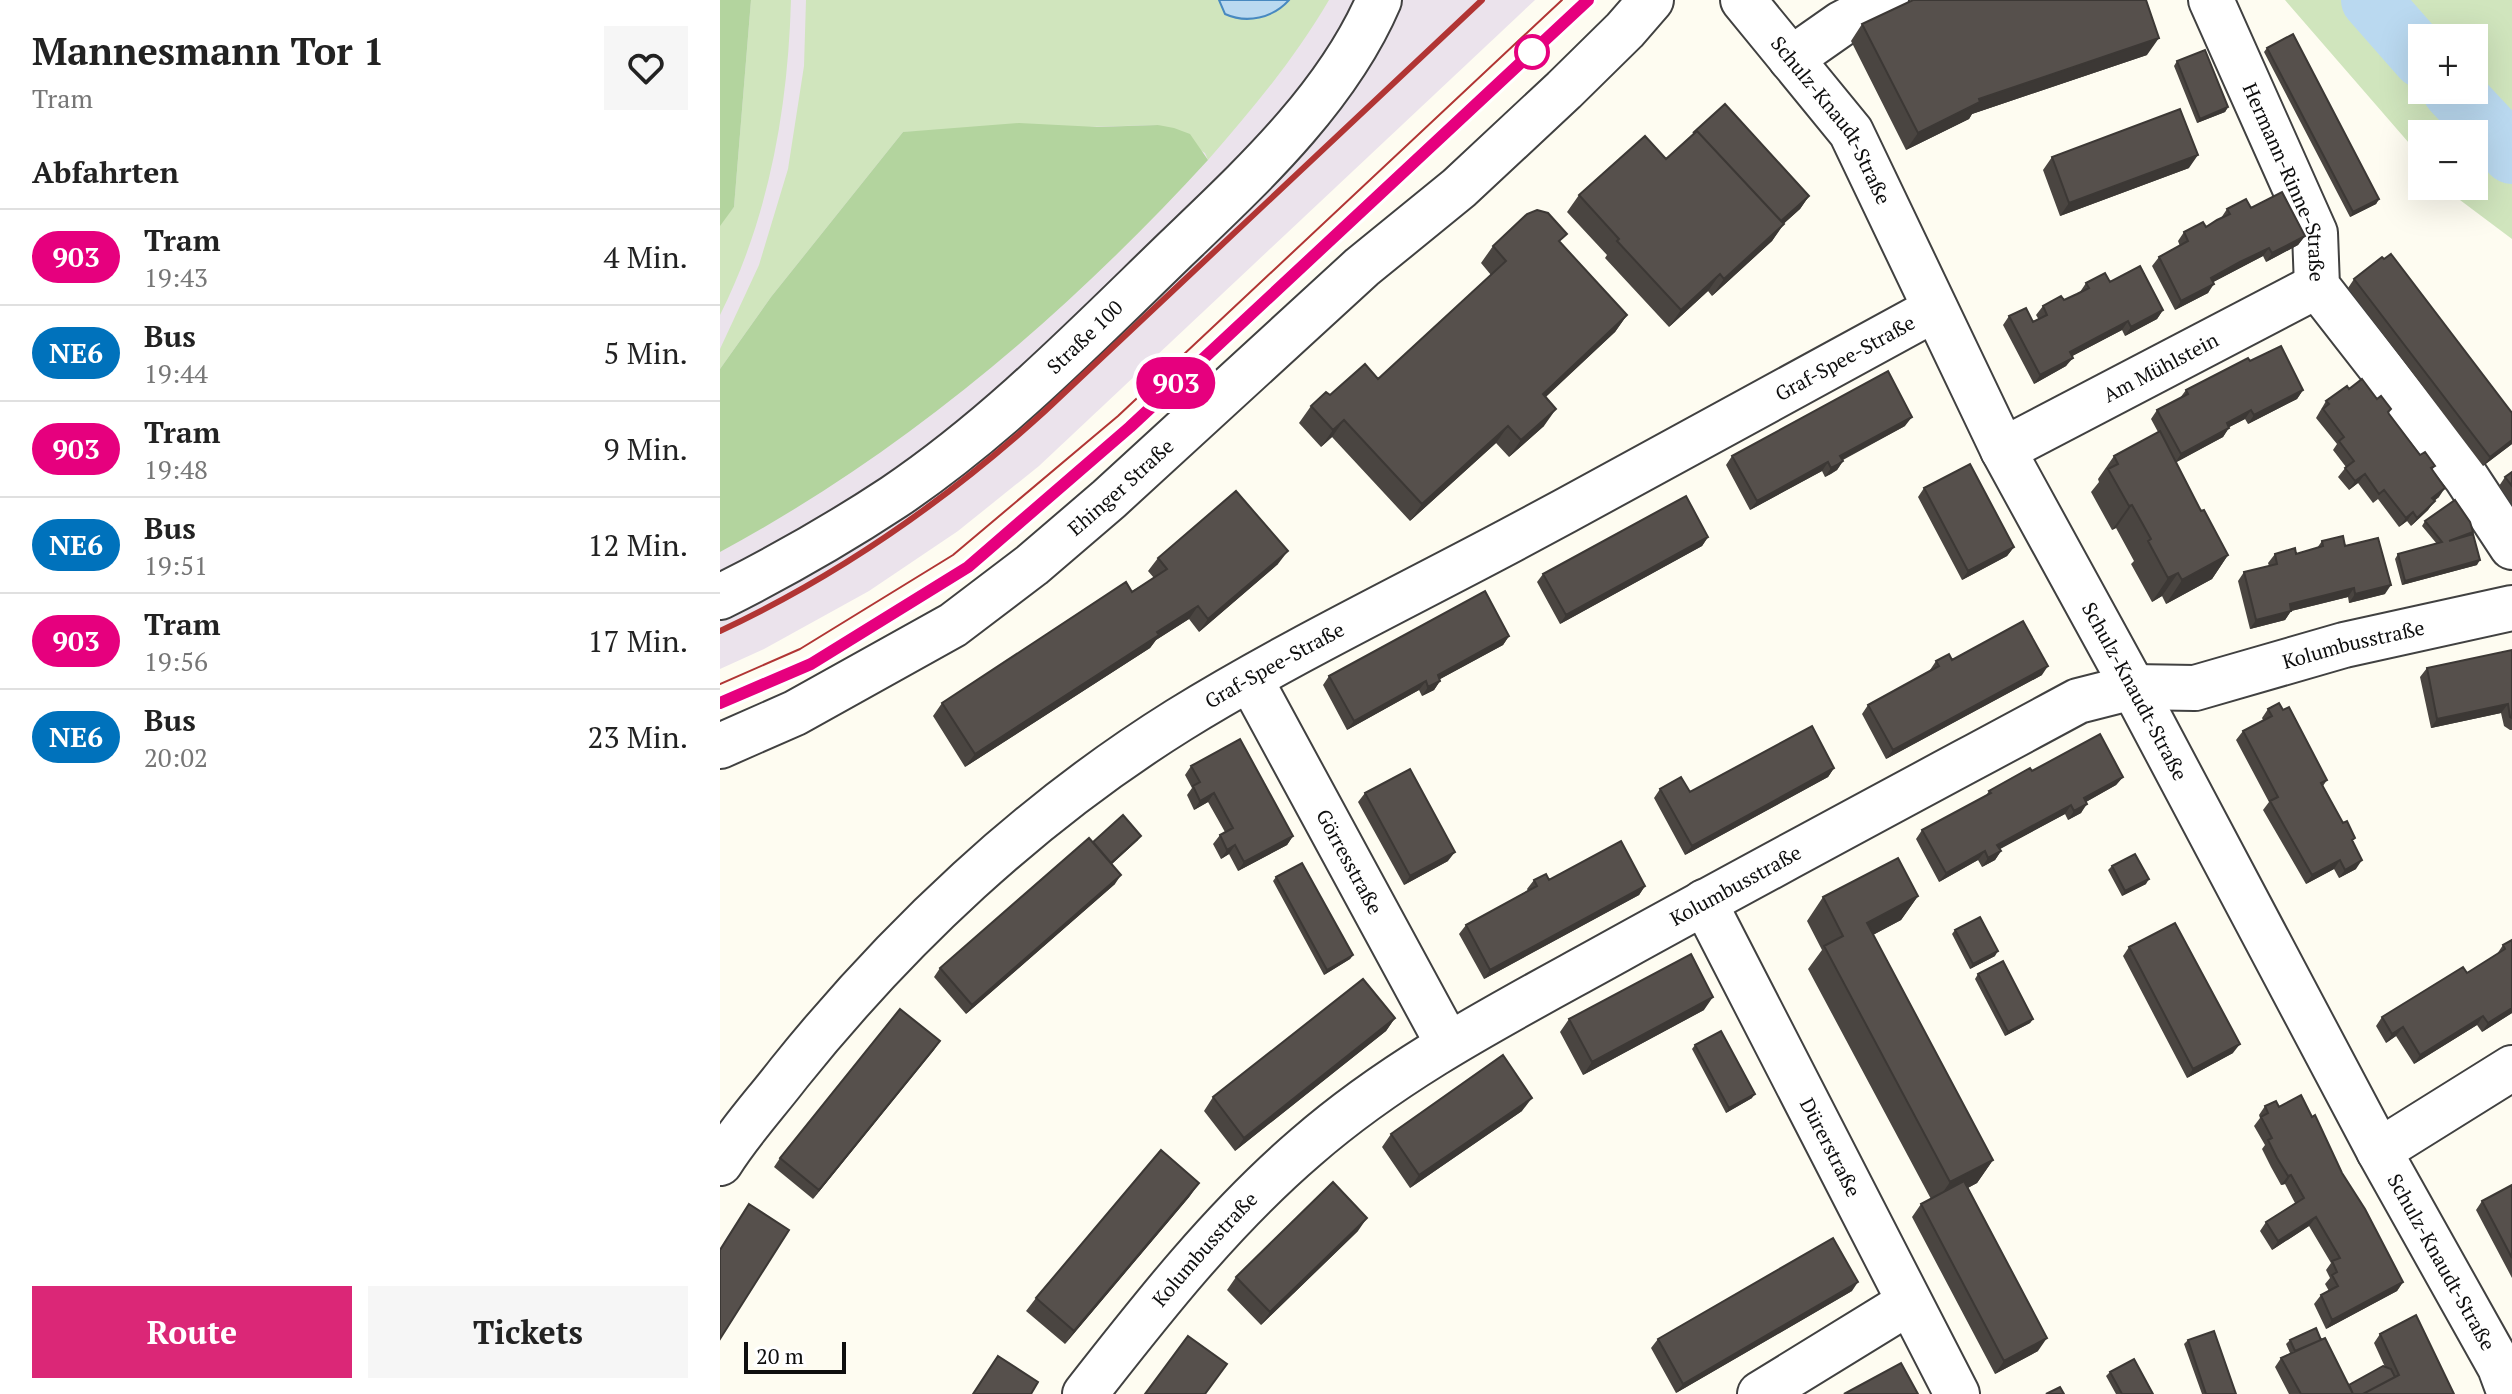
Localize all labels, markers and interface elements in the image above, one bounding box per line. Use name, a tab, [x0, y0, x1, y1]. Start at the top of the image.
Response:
map controls	[2408, 24, 2488, 200]
button: +	[2408, 24, 2488, 104]
text: Mannesmann Tor 1	[32, 26, 384, 76]
button: heart	[604, 26, 688, 110]
street label: Schulz-Knaudt-Straße	[1765, 30, 1898, 209]
unlabelled marker	[1515, 35, 1549, 69]
street label: Hermann-Rinne-Straße	[2237, 78, 2331, 282]
text: Tram	[32, 81, 93, 115]
button: −	[2408, 120, 2488, 200]
text: Abfahrten	[32, 152, 179, 192]
text: Tram	[144, 220, 220, 260]
text: 4 Min.	[603, 237, 688, 277]
text: 903	[52, 238, 100, 275]
text: 19:43	[144, 260, 208, 294]
street label: Straße 100	[1041, 294, 1128, 380]
street label: Graf-Spee-Straße	[1770, 309, 1920, 407]
text: Bus	[144, 316, 196, 356]
street label: Am Mühlstein	[2098, 326, 2223, 408]
text: 5 Min.	[603, 333, 688, 373]
text: NE6	[49, 334, 103, 371]
text: 19:44	[144, 356, 208, 390]
line badge: 903	[1130, 357, 1222, 409]
text: 903	[1152, 364, 1200, 401]
text: Tram	[144, 412, 220, 452]
text: 9 Min.	[603, 429, 688, 469]
text: 903	[52, 430, 100, 467]
street label: Ehinger Straße	[1062, 432, 1179, 541]
text: 19:48	[144, 452, 208, 486]
text: Bus	[144, 508, 196, 548]
text: 12 Min.	[588, 525, 688, 565]
text: NE6	[49, 526, 103, 563]
text: 19:51	[144, 548, 208, 582]
street label: Schulz-Knaudt-Straße	[2076, 597, 2194, 785]
text: Tram	[144, 604, 220, 644]
street label: Kolumbusstraße	[2279, 614, 2427, 675]
street label: Graf-Spee-Straße	[1199, 615, 1349, 714]
text: 17 Min.	[588, 621, 688, 661]
text: 903	[52, 622, 100, 659]
text: 19:56	[144, 644, 208, 678]
text: Bus	[144, 700, 196, 740]
text: 23 Min.	[588, 717, 688, 757]
text: NE6	[49, 718, 103, 755]
text: 20:02	[144, 740, 208, 774]
street label: Görresstraße	[1310, 804, 1389, 919]
street label: Kolumbusstraße	[1665, 839, 1806, 932]
street label: Dürerstraße	[1794, 1093, 1867, 1201]
street label: Schulz-Knaudt-Straße	[2381, 1169, 2502, 1355]
street label: Kolumbusstraße	[1146, 1186, 1263, 1312]
button: Route	[32, 1286, 352, 1378]
button: Tickets	[368, 1286, 688, 1378]
scale bar	[744, 1338, 846, 1374]
text: 20 m	[756, 1341, 804, 1370]

